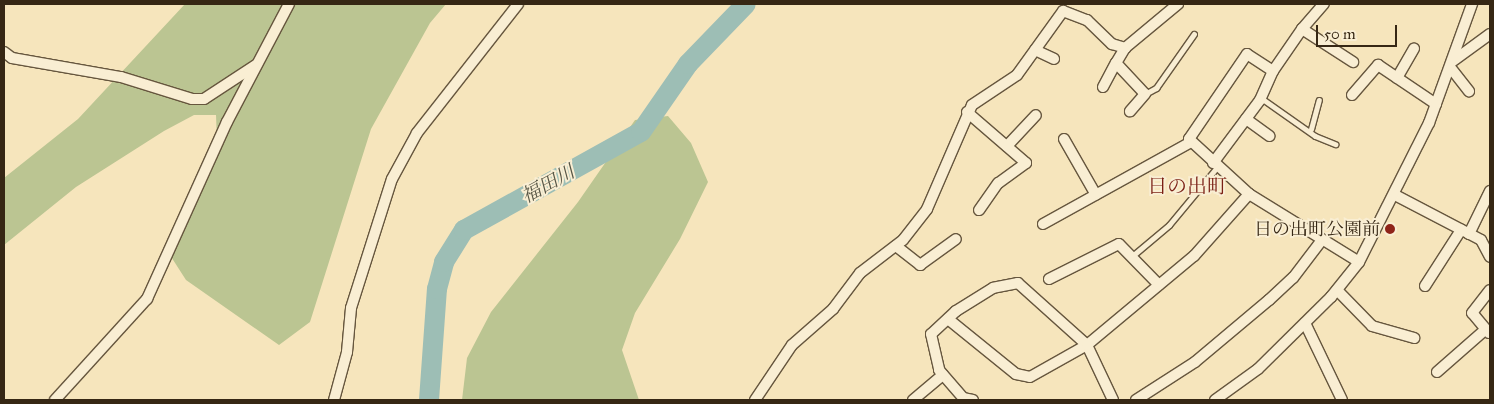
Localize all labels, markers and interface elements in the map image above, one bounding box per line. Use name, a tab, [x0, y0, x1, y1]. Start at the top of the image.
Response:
scale bar	[1319, 15, 1400, 47]
text: 50 m	[1324, 25, 1356, 43]
water label: 福田川	[518, 160, 578, 208]
district label: 日の出町	[1147, 174, 1227, 198]
place label: 日の出町公園前	[1254, 218, 1380, 240]
marker: 日の出町公園前	[1384, 223, 1396, 235]

